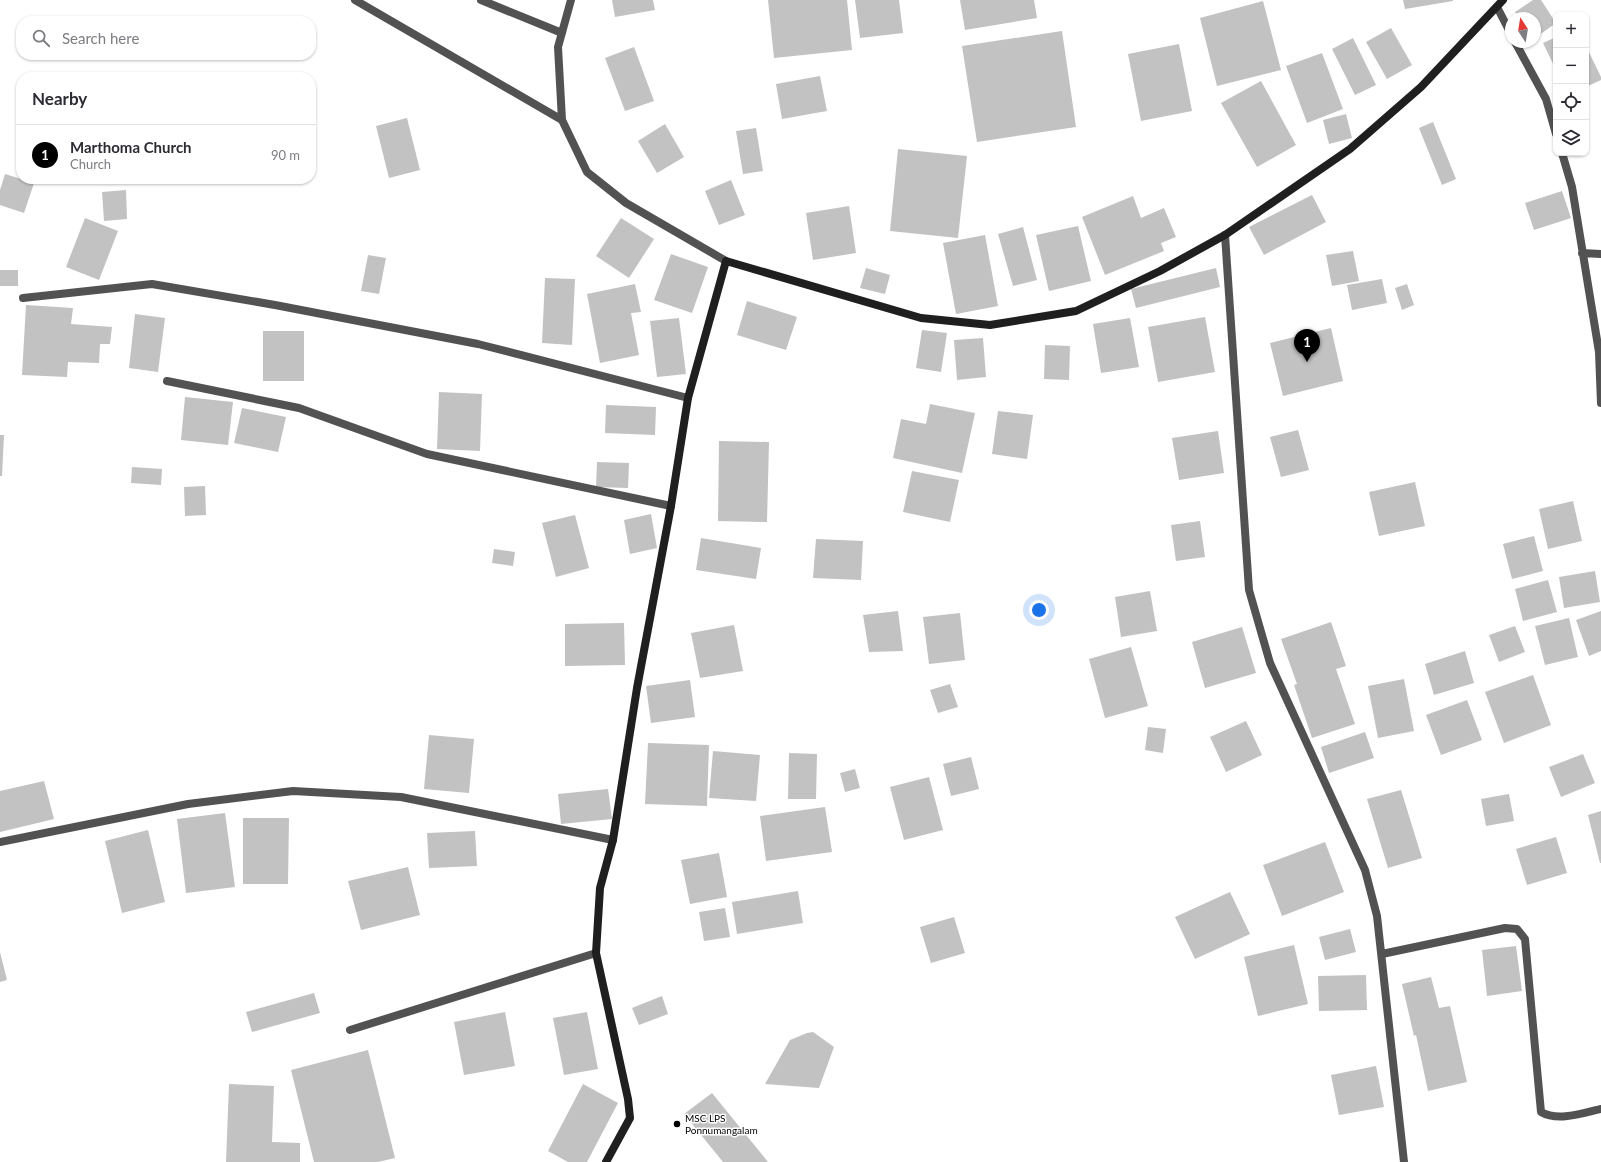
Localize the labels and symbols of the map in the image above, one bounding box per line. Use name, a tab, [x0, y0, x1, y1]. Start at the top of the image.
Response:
north arrow	[1505, 12, 1541, 48]
pin: 1	[1294, 329, 1320, 362]
your location	[1029, 600, 1049, 620]
place label: MSC LPS Ponnumangalam	[685, 1112, 758, 1136]
marker: MSC LPS Ponnumangalam	[672, 1119, 682, 1129]

